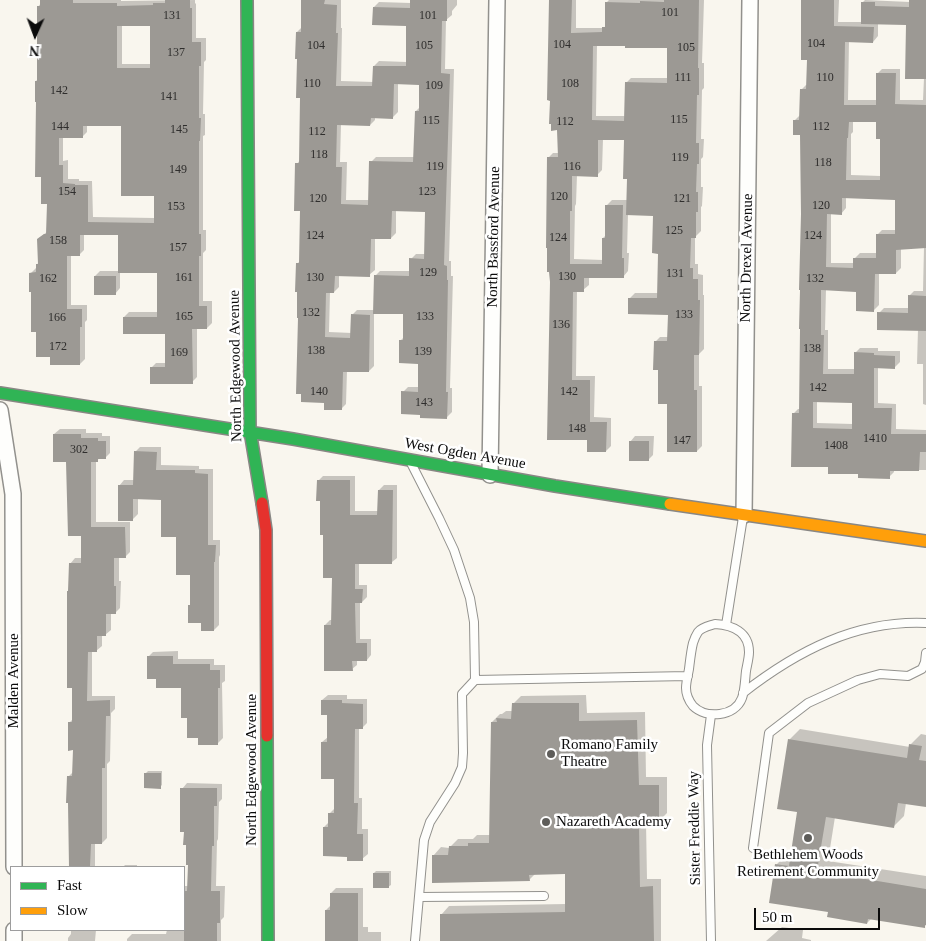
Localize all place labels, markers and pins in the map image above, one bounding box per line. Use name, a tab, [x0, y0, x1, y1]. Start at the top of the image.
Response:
place label: Romano Family Theatre	[561, 736, 658, 771]
marker: Romano Family Theatre	[545, 748, 557, 760]
place label: Nazareth Academy	[556, 813, 671, 831]
marker: Nazareth Academy	[540, 816, 552, 828]
marker: Bethlehem Woods Retirement Community	[802, 832, 814, 844]
place label: Bethlehem Woods Retirement Community	[737, 846, 879, 881]

